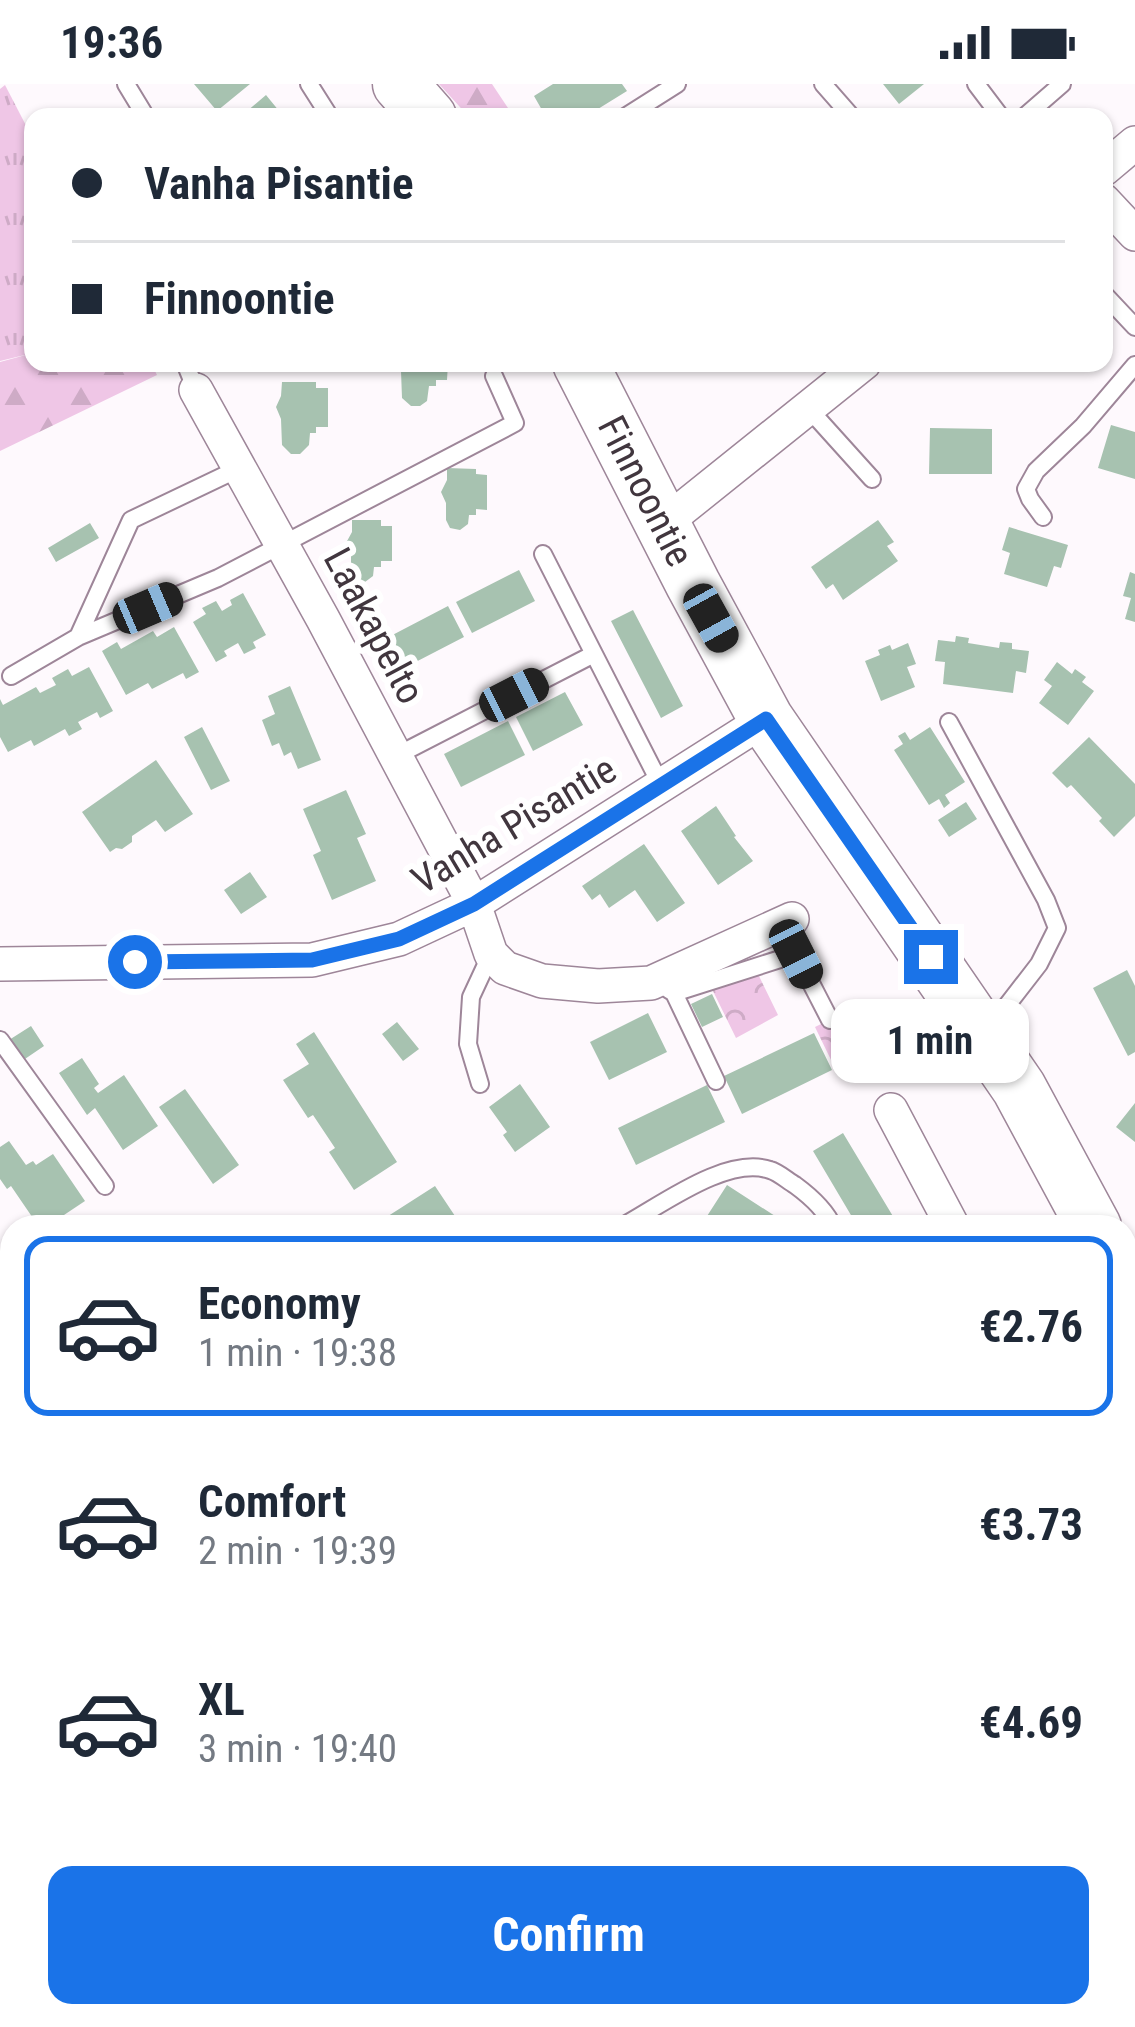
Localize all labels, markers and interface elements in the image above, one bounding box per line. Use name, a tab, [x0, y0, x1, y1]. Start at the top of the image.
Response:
text: 19:36	[60, 16, 163, 69]
text: Vanha Pisantie	[144, 157, 413, 210]
text: Finnoontie	[144, 272, 335, 325]
street label: Finnoontie	[588, 408, 703, 574]
street label: Laakapelto	[314, 540, 434, 712]
car	[108, 577, 188, 639]
car	[678, 578, 744, 658]
car	[474, 663, 554, 727]
street label: Vanha Pisantie	[404, 746, 624, 904]
car	[764, 914, 828, 994]
route end	[904, 930, 958, 984]
route start	[108, 935, 162, 989]
callout: 1 min	[832, 999, 1030, 1083]
text: 1 min	[887, 1018, 973, 1064]
icon: car	[54, 1272, 162, 1380]
text: Economy	[198, 1277, 361, 1330]
text: €2.76	[979, 1300, 1083, 1353]
text: 1 min · 19:38	[198, 1330, 397, 1376]
icon: car	[54, 1470, 162, 1578]
text: Comfort	[198, 1475, 346, 1528]
text: €3.73	[979, 1498, 1083, 1551]
text: 2 min · 19:39	[198, 1528, 397, 1574]
icon: car	[54, 1668, 162, 1776]
text: XL	[198, 1673, 245, 1726]
text: €4.69	[979, 1696, 1083, 1749]
text: 3 min · 19:40	[198, 1726, 397, 1772]
button: Confirm	[48, 1866, 1089, 2004]

